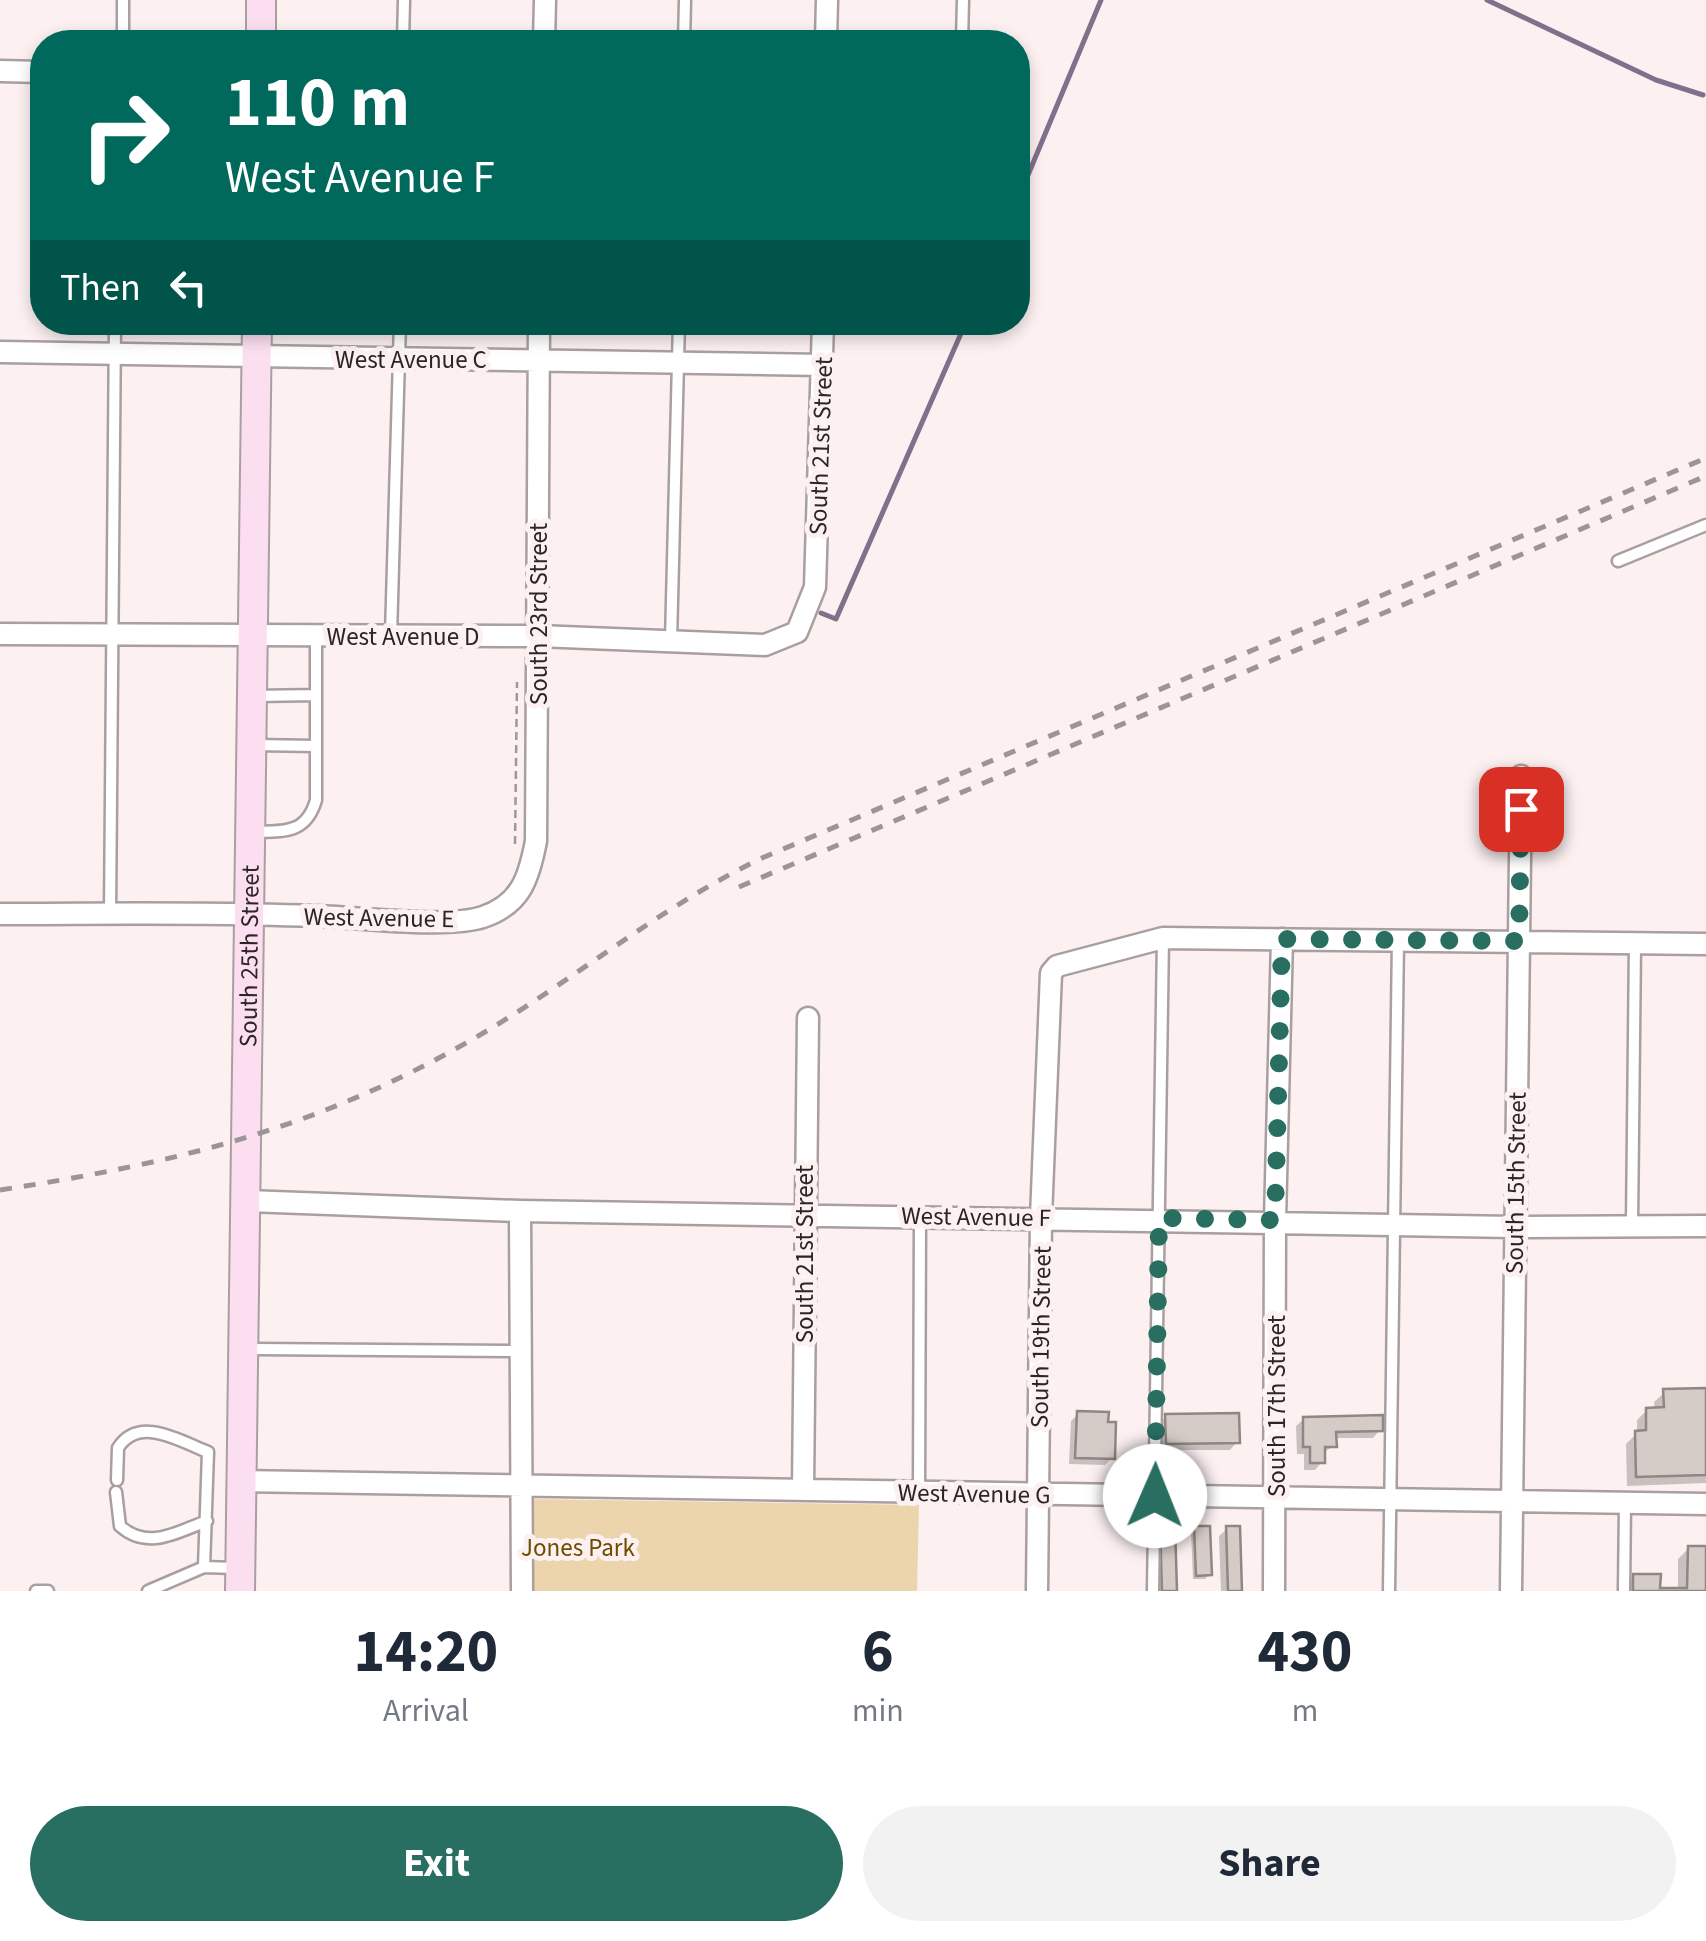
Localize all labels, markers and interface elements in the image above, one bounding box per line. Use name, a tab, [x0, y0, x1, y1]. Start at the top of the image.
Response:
text: 110 m	[225, 53, 410, 153]
icon: right	[60, 70, 190, 200]
text: West Avenue F	[225, 146, 495, 210]
icon: left	[161, 260, 216, 315]
text: Then	[60, 261, 141, 315]
street label: West Avenue C	[335, 342, 487, 378]
street label: South 21st Street	[800, 356, 842, 536]
street label: South 23rd Street	[521, 522, 557, 705]
street label: West Avenue D	[327, 619, 479, 655]
pin	[1479, 767, 1564, 852]
icon: arrive	[1494, 782, 1549, 837]
street label: South 25th Street	[230, 864, 269, 1047]
street label: West Avenue E	[303, 899, 455, 937]
street label: South 15th Street	[1496, 1091, 1536, 1274]
street label: South 21st Street	[787, 1164, 823, 1343]
street label: West Avenue F	[901, 1198, 1051, 1236]
street label: South 19th Street	[1021, 1245, 1061, 1428]
street label: South 17th Street	[1259, 1314, 1295, 1497]
position arrow	[1103, 1444, 1207, 1548]
street label: West Avenue G	[897, 1475, 1051, 1513]
park label: Jones Park	[521, 1530, 636, 1566]
text: 14:20	[354, 1610, 498, 1695]
text: 6	[862, 1610, 894, 1695]
text: 430	[1257, 1610, 1352, 1695]
text: Arrival	[383, 1688, 469, 1734]
text: min	[852, 1688, 904, 1734]
text: m	[1292, 1688, 1318, 1734]
button: Exit	[30, 1806, 843, 1921]
button: Share	[863, 1806, 1676, 1921]

